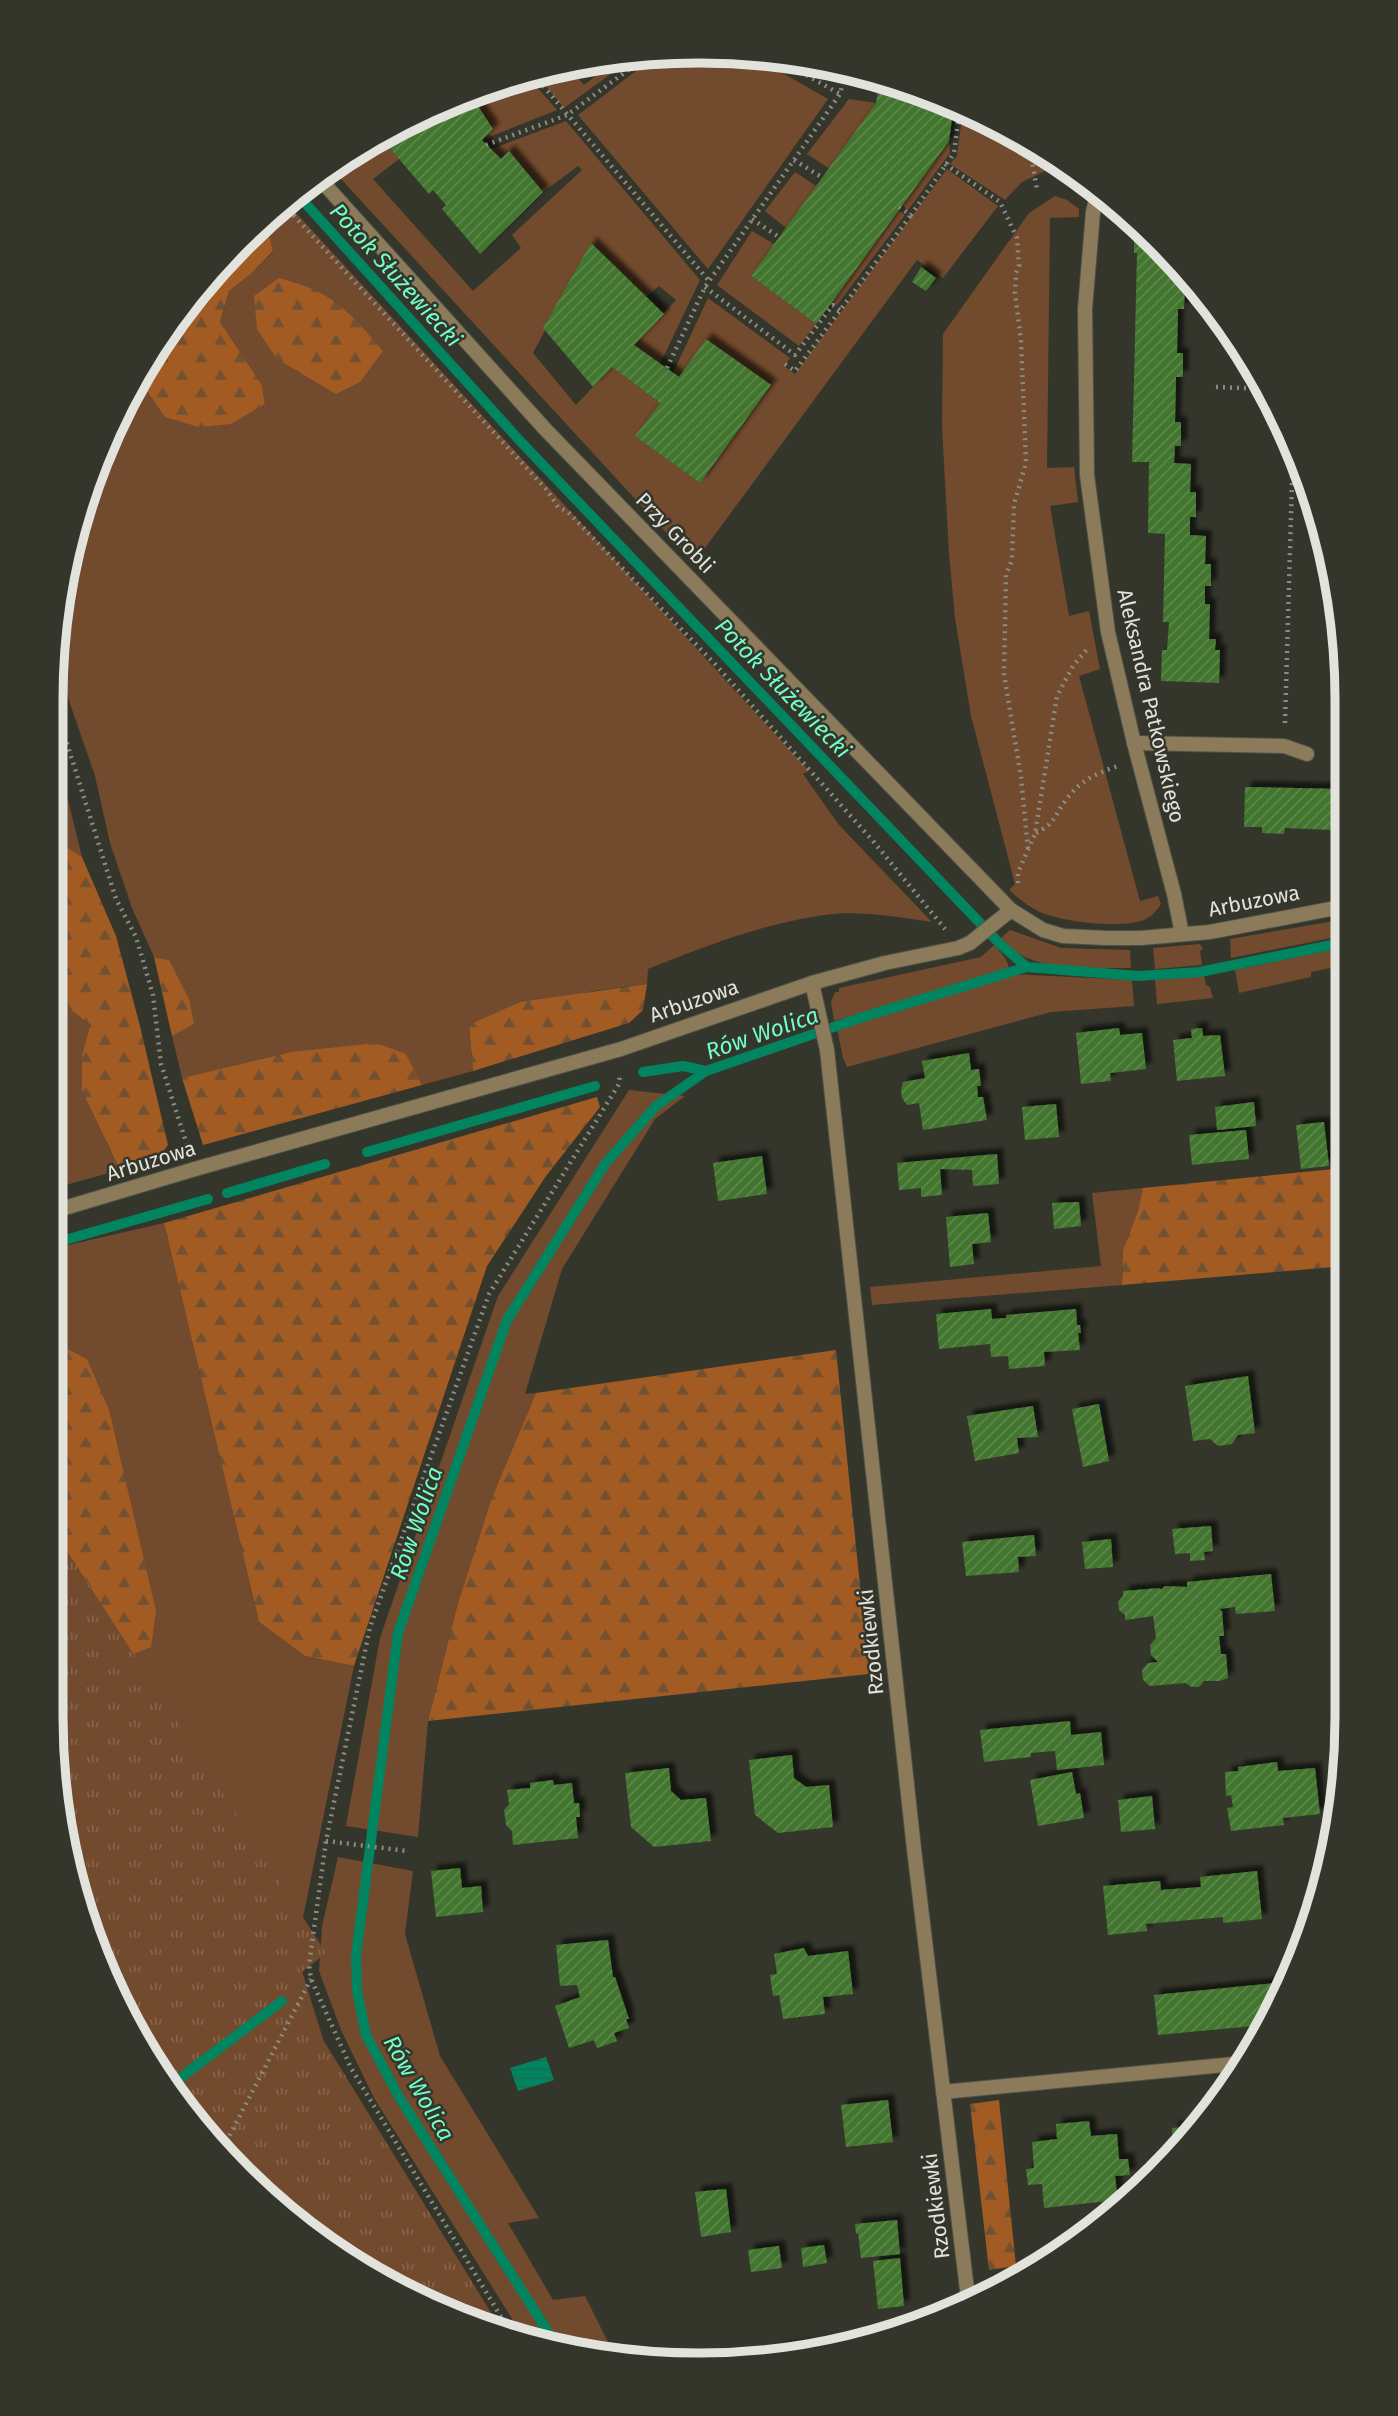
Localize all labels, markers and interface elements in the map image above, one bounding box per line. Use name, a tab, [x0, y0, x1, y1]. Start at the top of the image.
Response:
water label: Potok Służewiecki	[324, 197, 468, 353]
street label: Przy Grobli	[630, 487, 720, 579]
street label: Aleksandra Patkowskiego	[1111, 587, 1191, 825]
water label: Potok Służewiecki	[709, 612, 857, 764]
street label: Arbuzowa	[1206, 879, 1302, 923]
street label: Arbuzowa	[646, 974, 742, 1028]
water label: Rów Wolica	[702, 1001, 822, 1065]
street label: Arbuzowa	[103, 1135, 199, 1187]
water label: Rów Wolica	[384, 1463, 448, 1583]
street label: Rzodkiewki	[853, 1588, 889, 1696]
water label: Rów Wolica	[378, 2030, 460, 2146]
street label: Rzodkiewki	[917, 2152, 955, 2260]

